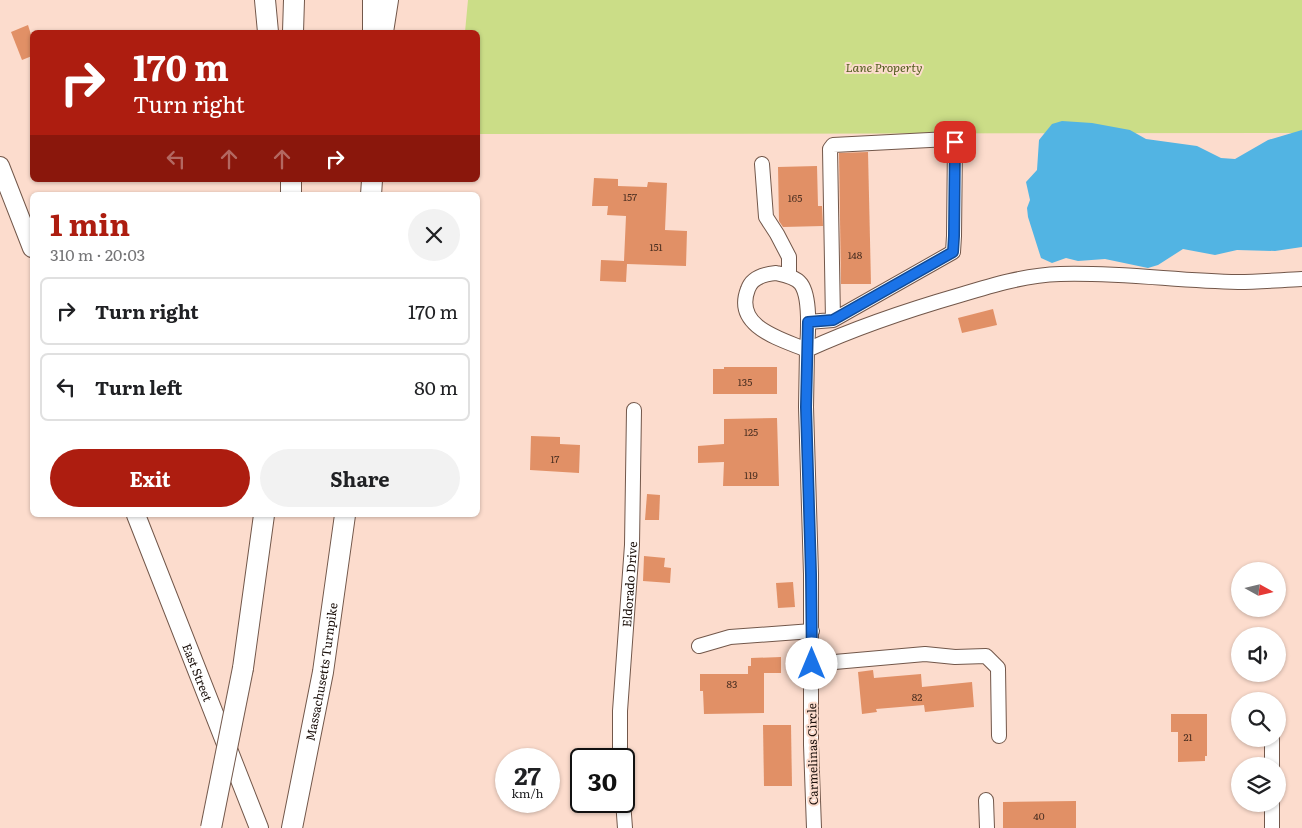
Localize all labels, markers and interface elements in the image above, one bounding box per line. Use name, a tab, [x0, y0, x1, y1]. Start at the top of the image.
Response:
text: 170 m	[133, 40, 229, 92]
icon: right	[50, 50, 115, 115]
park label: Lane Property	[846, 58, 922, 76]
text: Turn right	[133, 87, 245, 120]
pin	[934, 121, 976, 163]
icon: arrive	[941, 128, 969, 156]
icon: left	[162, 145, 190, 173]
icon: ahead	[215, 145, 243, 173]
icon: ahead	[268, 145, 296, 173]
icon: right	[321, 145, 349, 173]
house number: 157	[623, 189, 637, 204]
house number: 165	[788, 190, 802, 205]
text: 1 min	[50, 201, 130, 245]
button: close	[408, 209, 460, 261]
house number: 151	[649, 239, 663, 254]
text: 310 m · 20:03	[50, 242, 145, 266]
house number: 148	[848, 247, 863, 262]
icon: right	[52, 297, 80, 325]
text: Turn right	[95, 297, 199, 325]
text: 170 m	[408, 297, 458, 325]
icon: left	[52, 373, 80, 401]
text: Turn left	[95, 373, 182, 401]
text: 80 m	[414, 373, 458, 401]
house number: 135	[738, 374, 752, 389]
house number: 125	[744, 424, 758, 439]
button: Exit	[50, 449, 250, 507]
button: Share	[260, 449, 460, 507]
house number: 17	[551, 451, 559, 466]
house number: 119	[744, 467, 758, 482]
street label: Eldorado Drive	[617, 541, 641, 628]
north arrow	[1231, 562, 1286, 618]
map controls	[1231, 562, 1286, 812]
street label: Massachusetts Turnpike	[301, 601, 342, 742]
button: sound	[1231, 627, 1286, 682]
position arrow	[785, 637, 837, 689]
street label: East Street	[178, 641, 217, 704]
house number: 83	[727, 676, 737, 691]
house number: 82	[912, 689, 922, 704]
button: search	[1231, 692, 1286, 747]
street label: Carmelinas Circle	[802, 703, 822, 805]
house number: 21	[1183, 729, 1193, 744]
speed limit sign: 30	[570, 748, 635, 813]
text: 27	[514, 756, 541, 793]
button: layers	[1231, 757, 1286, 812]
text: km/h	[512, 784, 543, 802]
house number: 40	[1033, 808, 1045, 823]

